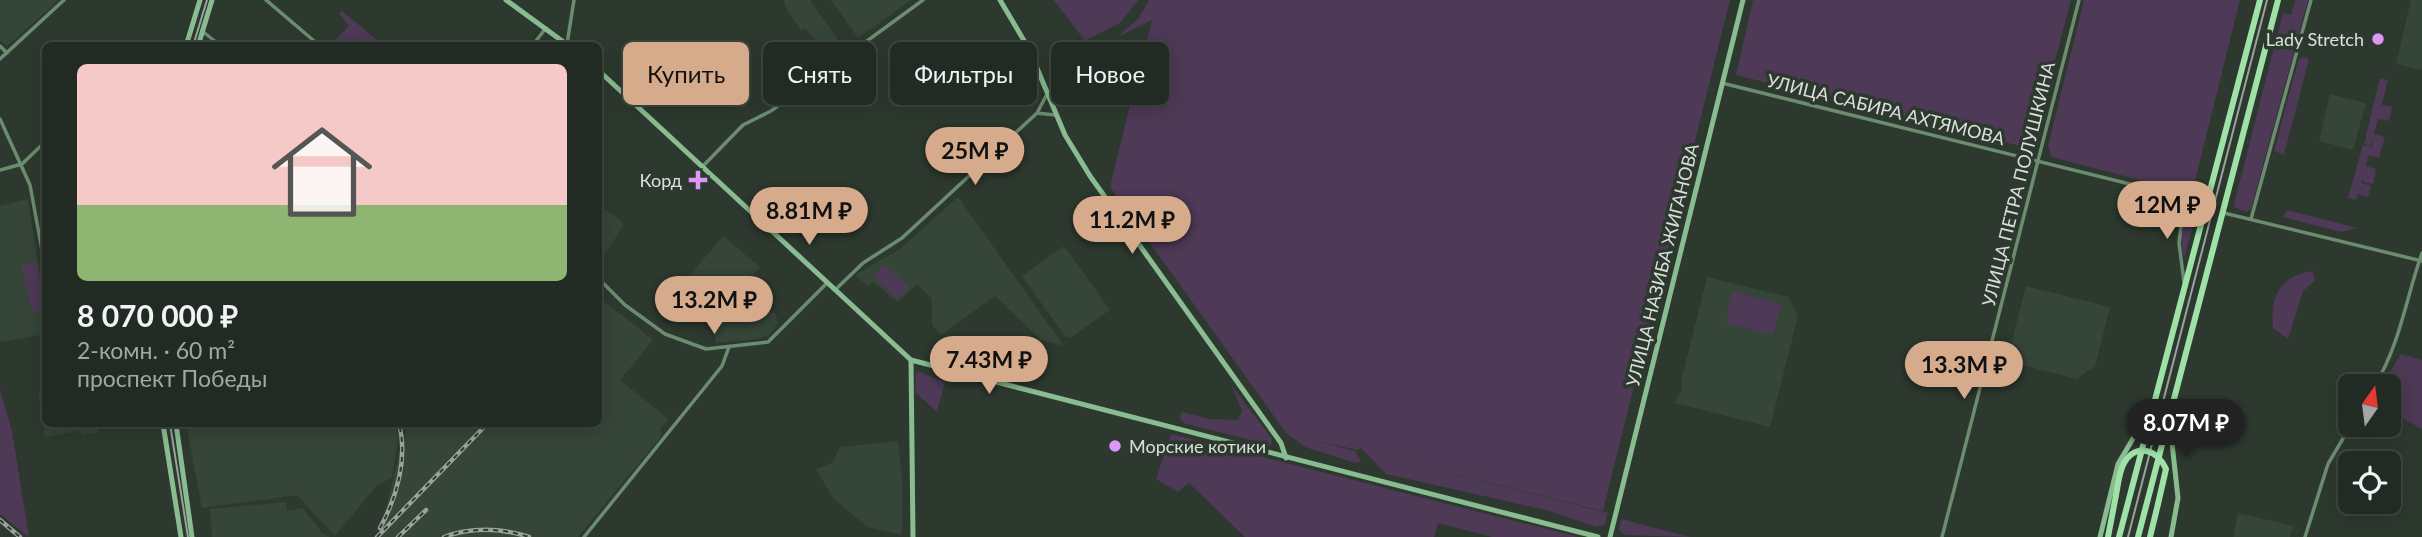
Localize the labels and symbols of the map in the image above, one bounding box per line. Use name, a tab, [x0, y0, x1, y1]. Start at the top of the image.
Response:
place label: Lady Stretch	[2266, 28, 2364, 50]
marker: Lady Stretch	[2370, 31, 2386, 47]
street label: УЛИЦА ПЕТРА ПОЛУШКИНА	[1977, 59, 2059, 309]
street label: УЛИЦА САБИРА АХТЯМОВА	[1765, 69, 2008, 149]
pin: 25M ₽	[926, 128, 1024, 187]
street label: УЛИЦА НАЗИБА ЖИГАНОВА	[1621, 140, 1703, 389]
place label: Корд	[640, 169, 682, 191]
marker: Корд	[688, 170, 708, 190]
pin: 12M ₽	[2118, 182, 2216, 241]
pin: 8.81M ₽	[744, 188, 874, 247]
pin: 11.2M ₽	[1067, 196, 1197, 256]
pin: 13.2M ₽	[649, 276, 779, 336]
pin: 7.43M ₽	[924, 336, 1054, 396]
pin: 13.3M ₽	[1899, 342, 2029, 401]
north arrow	[2338, 374, 2401, 438]
pin: 8.07M ₽	[2121, 400, 2251, 459]
place label: Морские котики	[1129, 435, 1266, 457]
marker: Морские котики	[1107, 438, 1123, 454]

